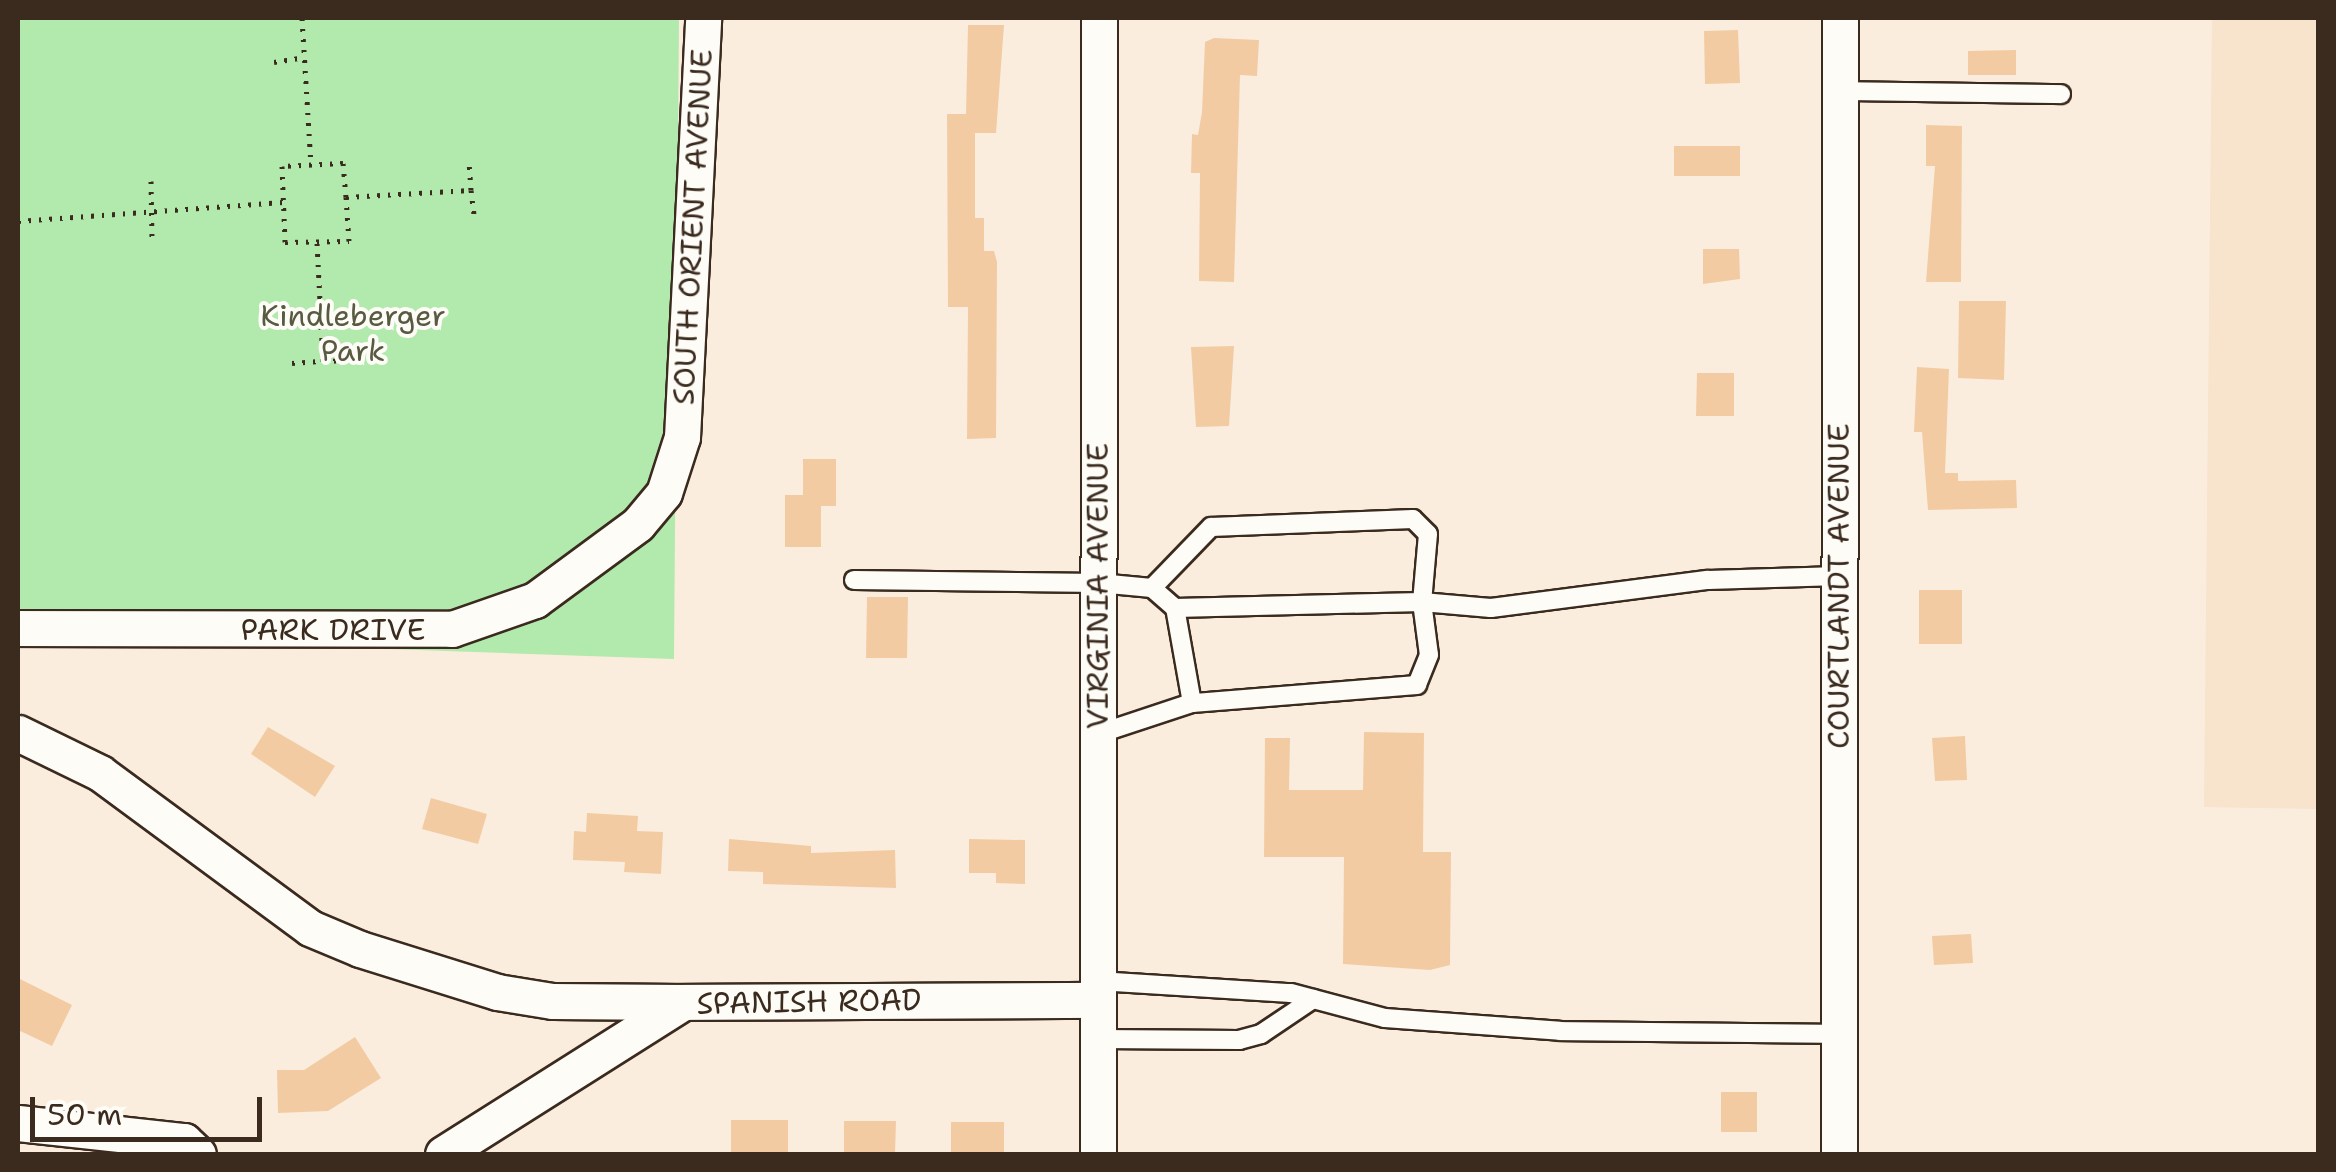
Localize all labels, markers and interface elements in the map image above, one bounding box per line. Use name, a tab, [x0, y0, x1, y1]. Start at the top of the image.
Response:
street label: SOUTH ORIENT AVENUE	[666, 48, 720, 406]
park label: Kindleberger Park	[260, 298, 446, 368]
street label: COURTLANDT AVENUE	[1821, 423, 1857, 749]
street label: VIRGINIA AVENUE	[1080, 443, 1116, 729]
street label: PARK DRIVE	[241, 612, 425, 648]
street label: SPANISH ROAD	[696, 982, 922, 1022]
scale bar	[35, 1077, 268, 1139]
text: 50 m	[47, 1094, 122, 1135]

